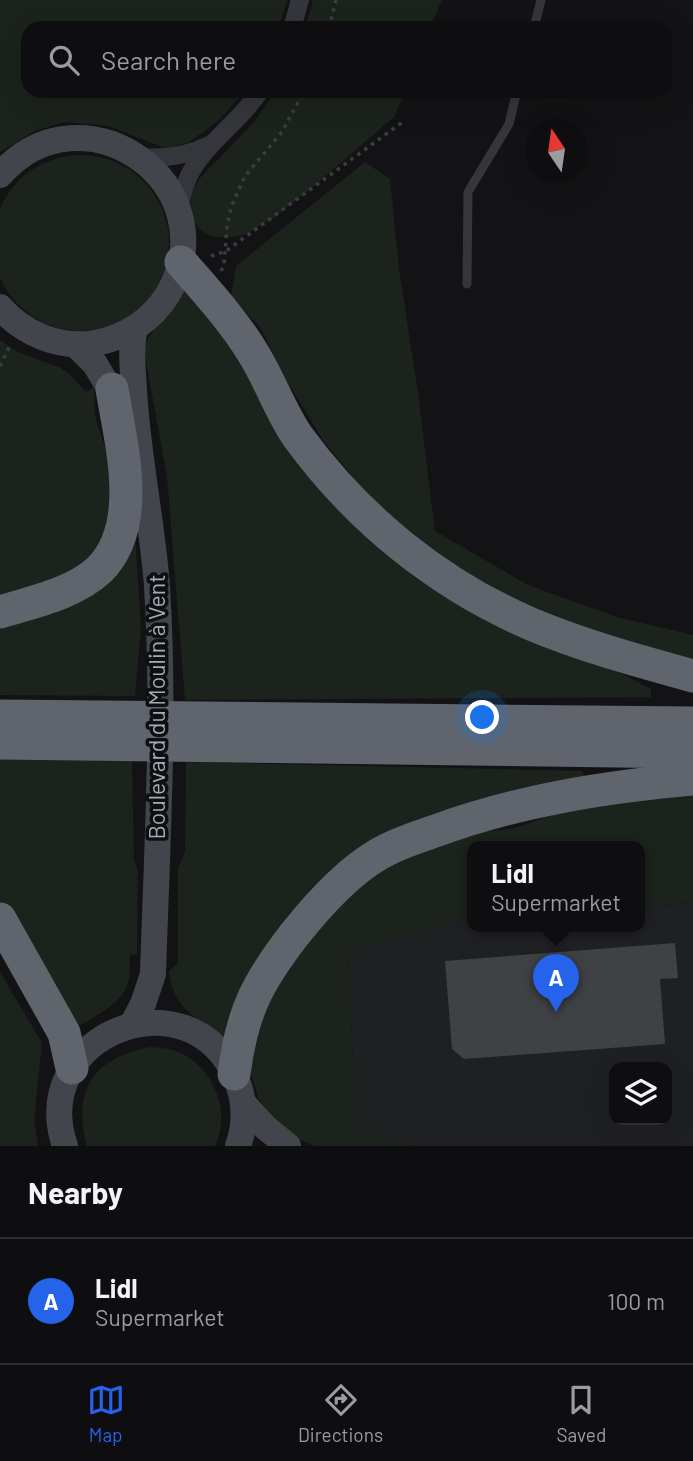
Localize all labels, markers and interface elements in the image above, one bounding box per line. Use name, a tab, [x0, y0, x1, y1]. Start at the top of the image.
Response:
search box	[21, 21, 672, 98]
icon: search	[45, 41, 83, 79]
text: Search here	[101, 44, 236, 75]
north arrow	[525, 119, 588, 182]
street label: Boulevard du Moulin à Vent	[142, 574, 170, 840]
your location	[465, 700, 499, 734]
popup	[467, 841, 645, 932]
text: Lidl	[491, 857, 534, 888]
text: Supermarket	[491, 888, 621, 916]
pin: A	[533, 954, 579, 1012]
map controls	[609, 1062, 672, 1125]
button: layers	[609, 1062, 672, 1125]
text: Nearby	[28, 1174, 123, 1210]
text: Lidl	[95, 1272, 138, 1303]
text: A	[43, 1287, 59, 1315]
text: 100 m	[607, 1287, 665, 1315]
text: Supermarket	[95, 1303, 225, 1331]
tab: Map	[87, 1381, 125, 1446]
tab: Directions	[298, 1381, 383, 1446]
tab: Saved	[556, 1381, 606, 1446]

